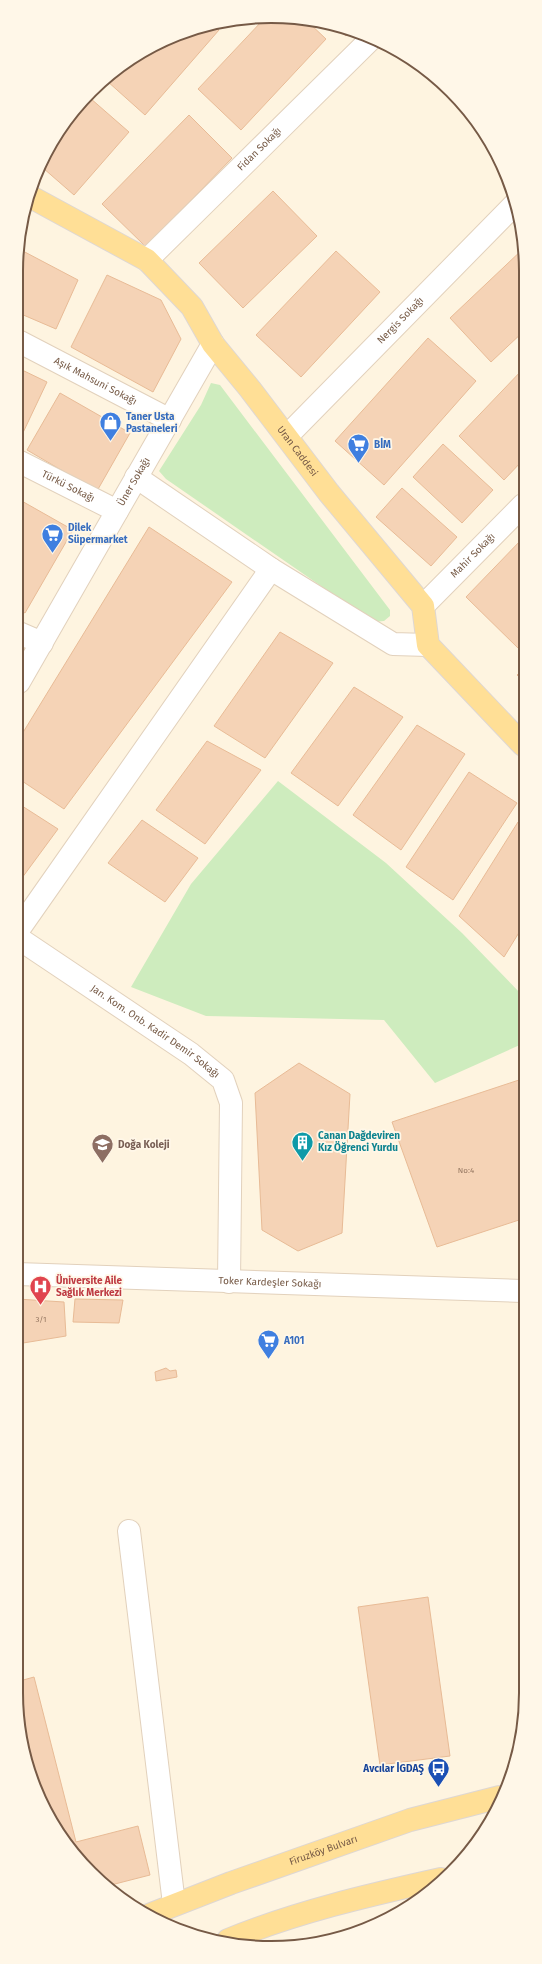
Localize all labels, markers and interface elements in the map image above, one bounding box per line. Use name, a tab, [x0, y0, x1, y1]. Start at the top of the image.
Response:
street label: Fidan Sokağı	[235, 125, 284, 173]
street label: Nergis Sokağı	[375, 294, 426, 346]
street label: Aşık Mahsuni Sokağı	[52, 355, 139, 408]
shop icon: Taner Usta Pastaneleri	[97, 410, 123, 443]
place label: Taner Usta Pastaneleri	[126, 411, 178, 435]
street label: Uran Caddesi	[274, 424, 320, 479]
supermarket icon: BİM	[345, 432, 371, 465]
place label: BİM	[374, 438, 391, 451]
street label: Üner Sokağı	[114, 455, 153, 508]
street label: Türkü Sokağı	[40, 468, 97, 505]
supermarket icon: Dilek Süpermarket	[39, 521, 65, 554]
place label: Dilek Süpermarket	[68, 522, 128, 546]
street label: Mahir Sokağı	[448, 531, 498, 580]
street label: Jan. Kom. Onb. Kadir Demir Sokağı	[88, 982, 222, 1081]
building icon: Canan Dağdeviren Kız Öğrenci Yurdu	[289, 1129, 315, 1162]
place label: Canan Dağdeviren Kız Öğrenci Yurdu	[318, 1130, 400, 1154]
school or university icon: Doğa Koleji	[90, 1132, 116, 1165]
place label: Doğa Koleji	[118, 1139, 170, 1151]
house number: No:4	[458, 1166, 475, 1175]
hospital icon: Üniversite Aile Sağlık Merkezi	[28, 1274, 54, 1307]
place label: Üniversite Aile Sağlık Merkezi	[56, 1274, 122, 1299]
street label: Toker Kardeşler Sokağı	[218, 1275, 322, 1290]
house number: 3/1	[36, 1315, 46, 1324]
supermarket icon: A101	[255, 1328, 281, 1361]
place label: A101	[283, 1335, 304, 1347]
bus stop icon: Avcılar İGDAŞ	[426, 1756, 452, 1789]
place label: Avcılar İGDAŞ	[362, 1762, 424, 1775]
street label: Firuzköy Bulvarı	[288, 1833, 359, 1868]

